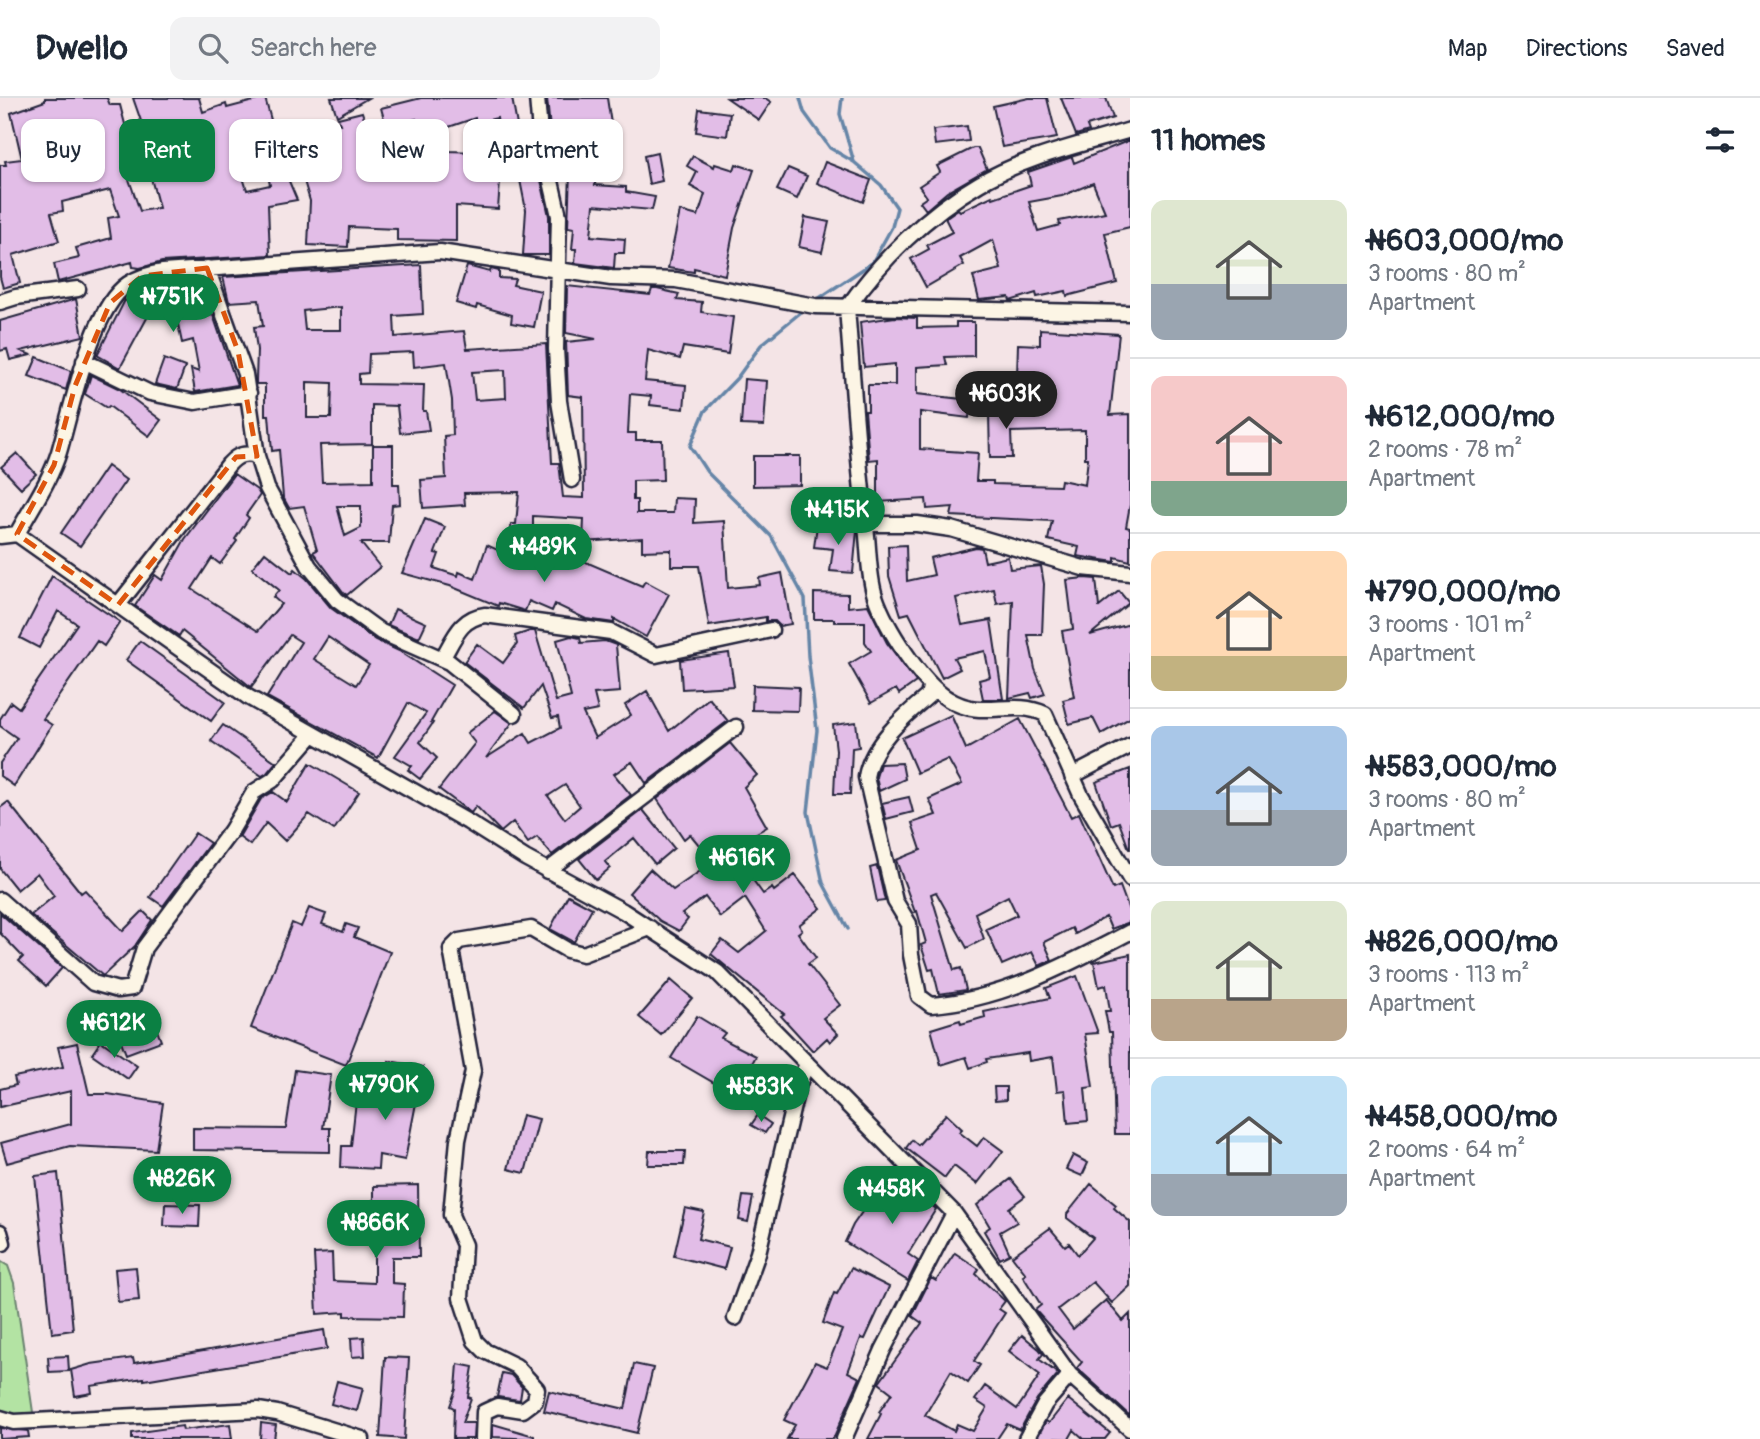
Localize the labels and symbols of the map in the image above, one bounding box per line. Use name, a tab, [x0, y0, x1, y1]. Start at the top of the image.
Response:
pin: ₦751K	[124, 274, 222, 334]
pin: ₦603K	[957, 372, 1055, 431]
pin: ₦415K	[789, 488, 887, 547]
pin: ₦489K	[495, 524, 593, 584]
pin: ₦616K	[694, 836, 792, 895]
pin: ₦612K	[65, 1000, 163, 1060]
pin: ₦790K	[336, 1062, 434, 1122]
pin: ₦583K	[712, 1065, 810, 1124]
pin: ₦826K	[133, 1156, 231, 1216]
pin: ₦458K	[843, 1166, 941, 1226]
pin: ₦866K	[327, 1200, 425, 1260]

